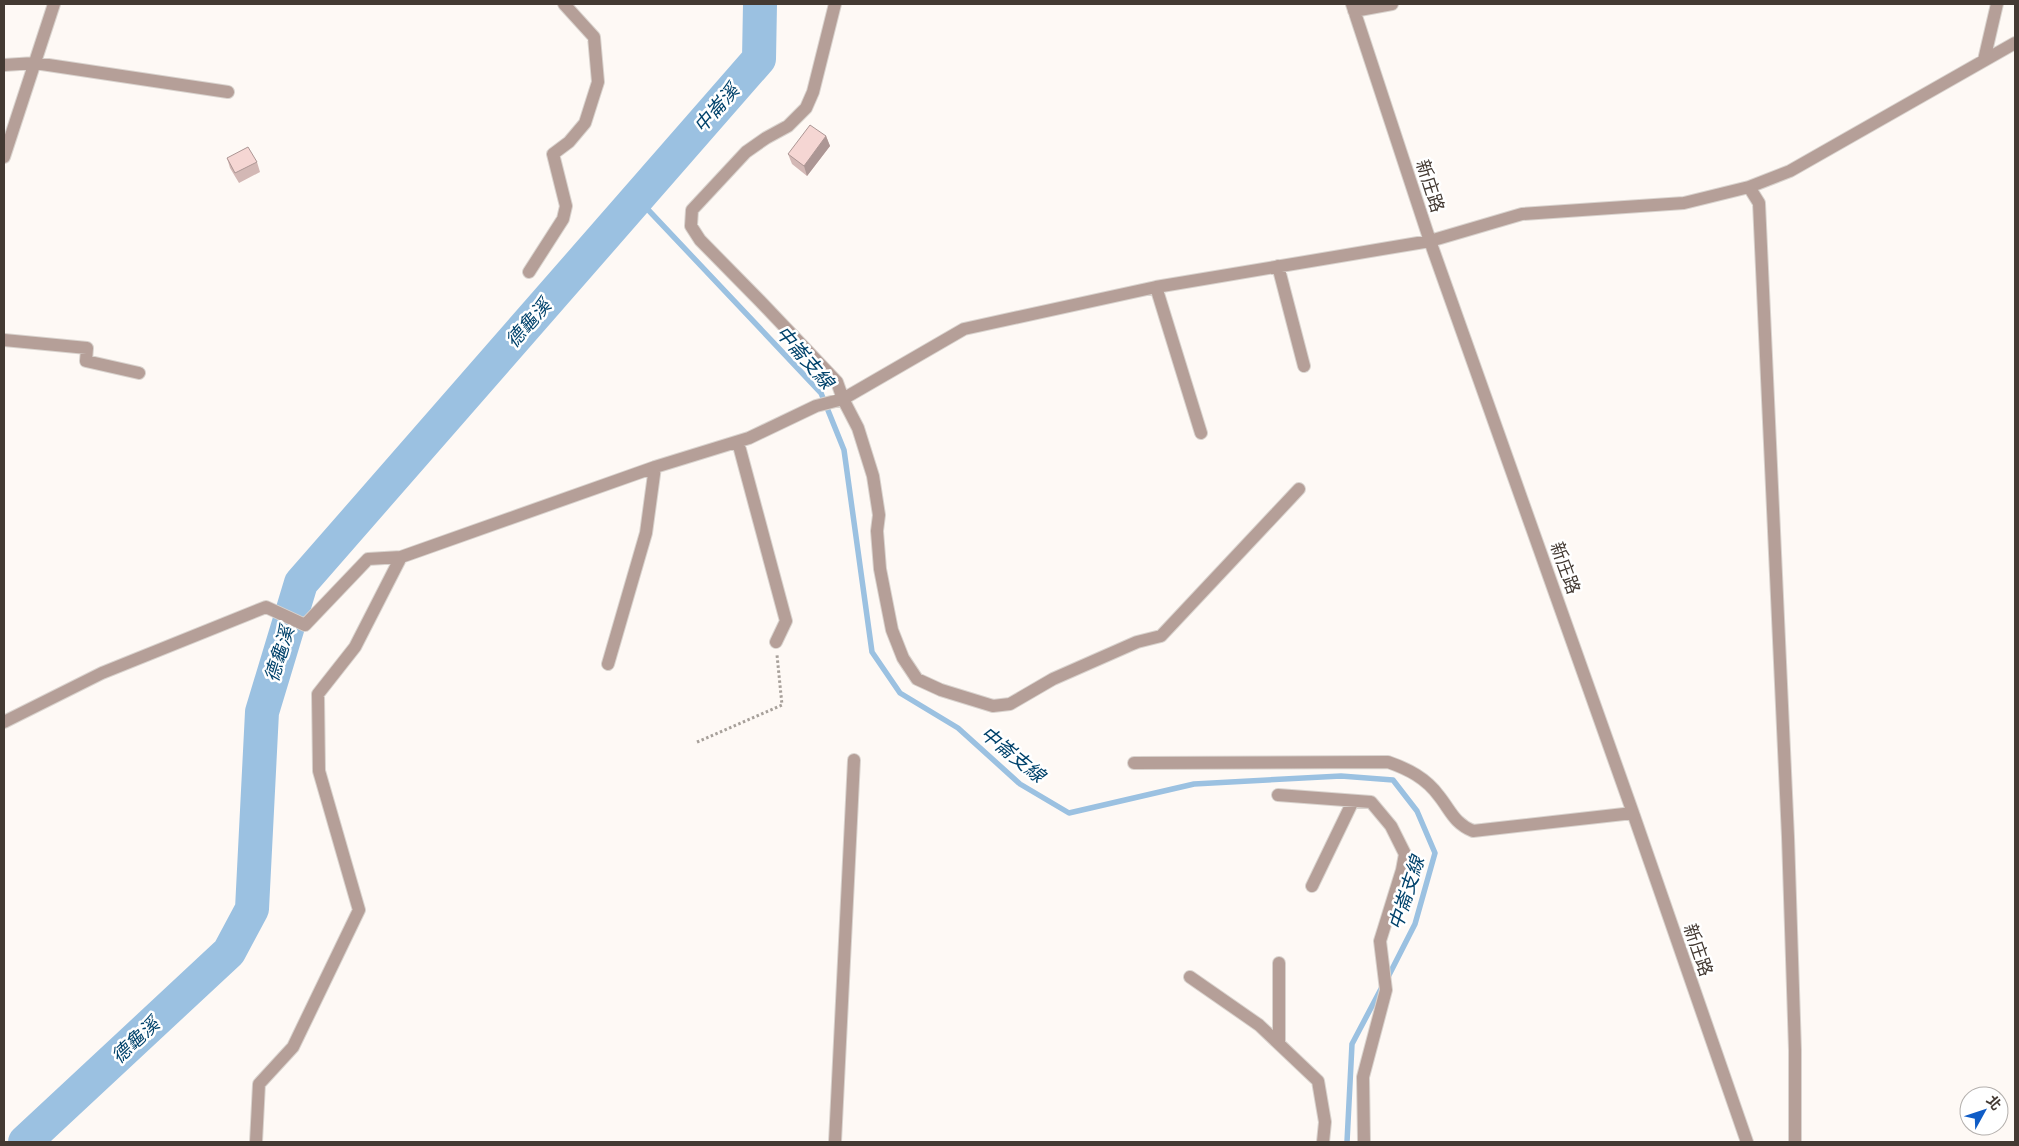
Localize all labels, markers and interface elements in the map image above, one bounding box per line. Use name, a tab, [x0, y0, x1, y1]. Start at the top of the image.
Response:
water label: 中崙溪	[689, 77, 746, 137]
street label: 新庄路	[1411, 157, 1449, 215]
water label: 德龜溪	[501, 292, 558, 352]
water label: 中崙支線	[771, 321, 840, 395]
street label: 新庄路	[1545, 539, 1585, 597]
water label: 德龜溪	[260, 621, 300, 685]
water label: 中崙支線	[976, 722, 1051, 788]
water label: 中崙支線	[1384, 852, 1430, 933]
street label: 新庄路	[1679, 921, 1717, 979]
water label: 德龜溪	[107, 1010, 166, 1068]
north arrow	[1959, 1086, 2009, 1136]
text: 北	[1983, 1092, 2005, 1114]

